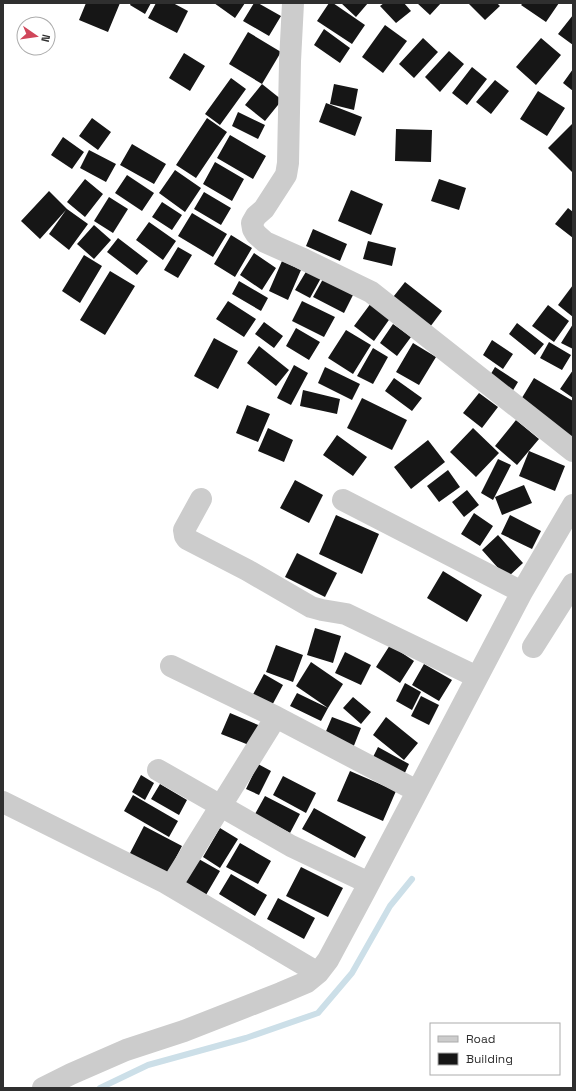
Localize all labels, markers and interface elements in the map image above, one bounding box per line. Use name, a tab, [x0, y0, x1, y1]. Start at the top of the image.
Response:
north arrow	[16, 16, 56, 56]
text: N	[38, 33, 53, 43]
legend	[430, 1023, 560, 1075]
text: Road	[466, 1031, 495, 1047]
text: Building	[466, 1051, 513, 1067]

